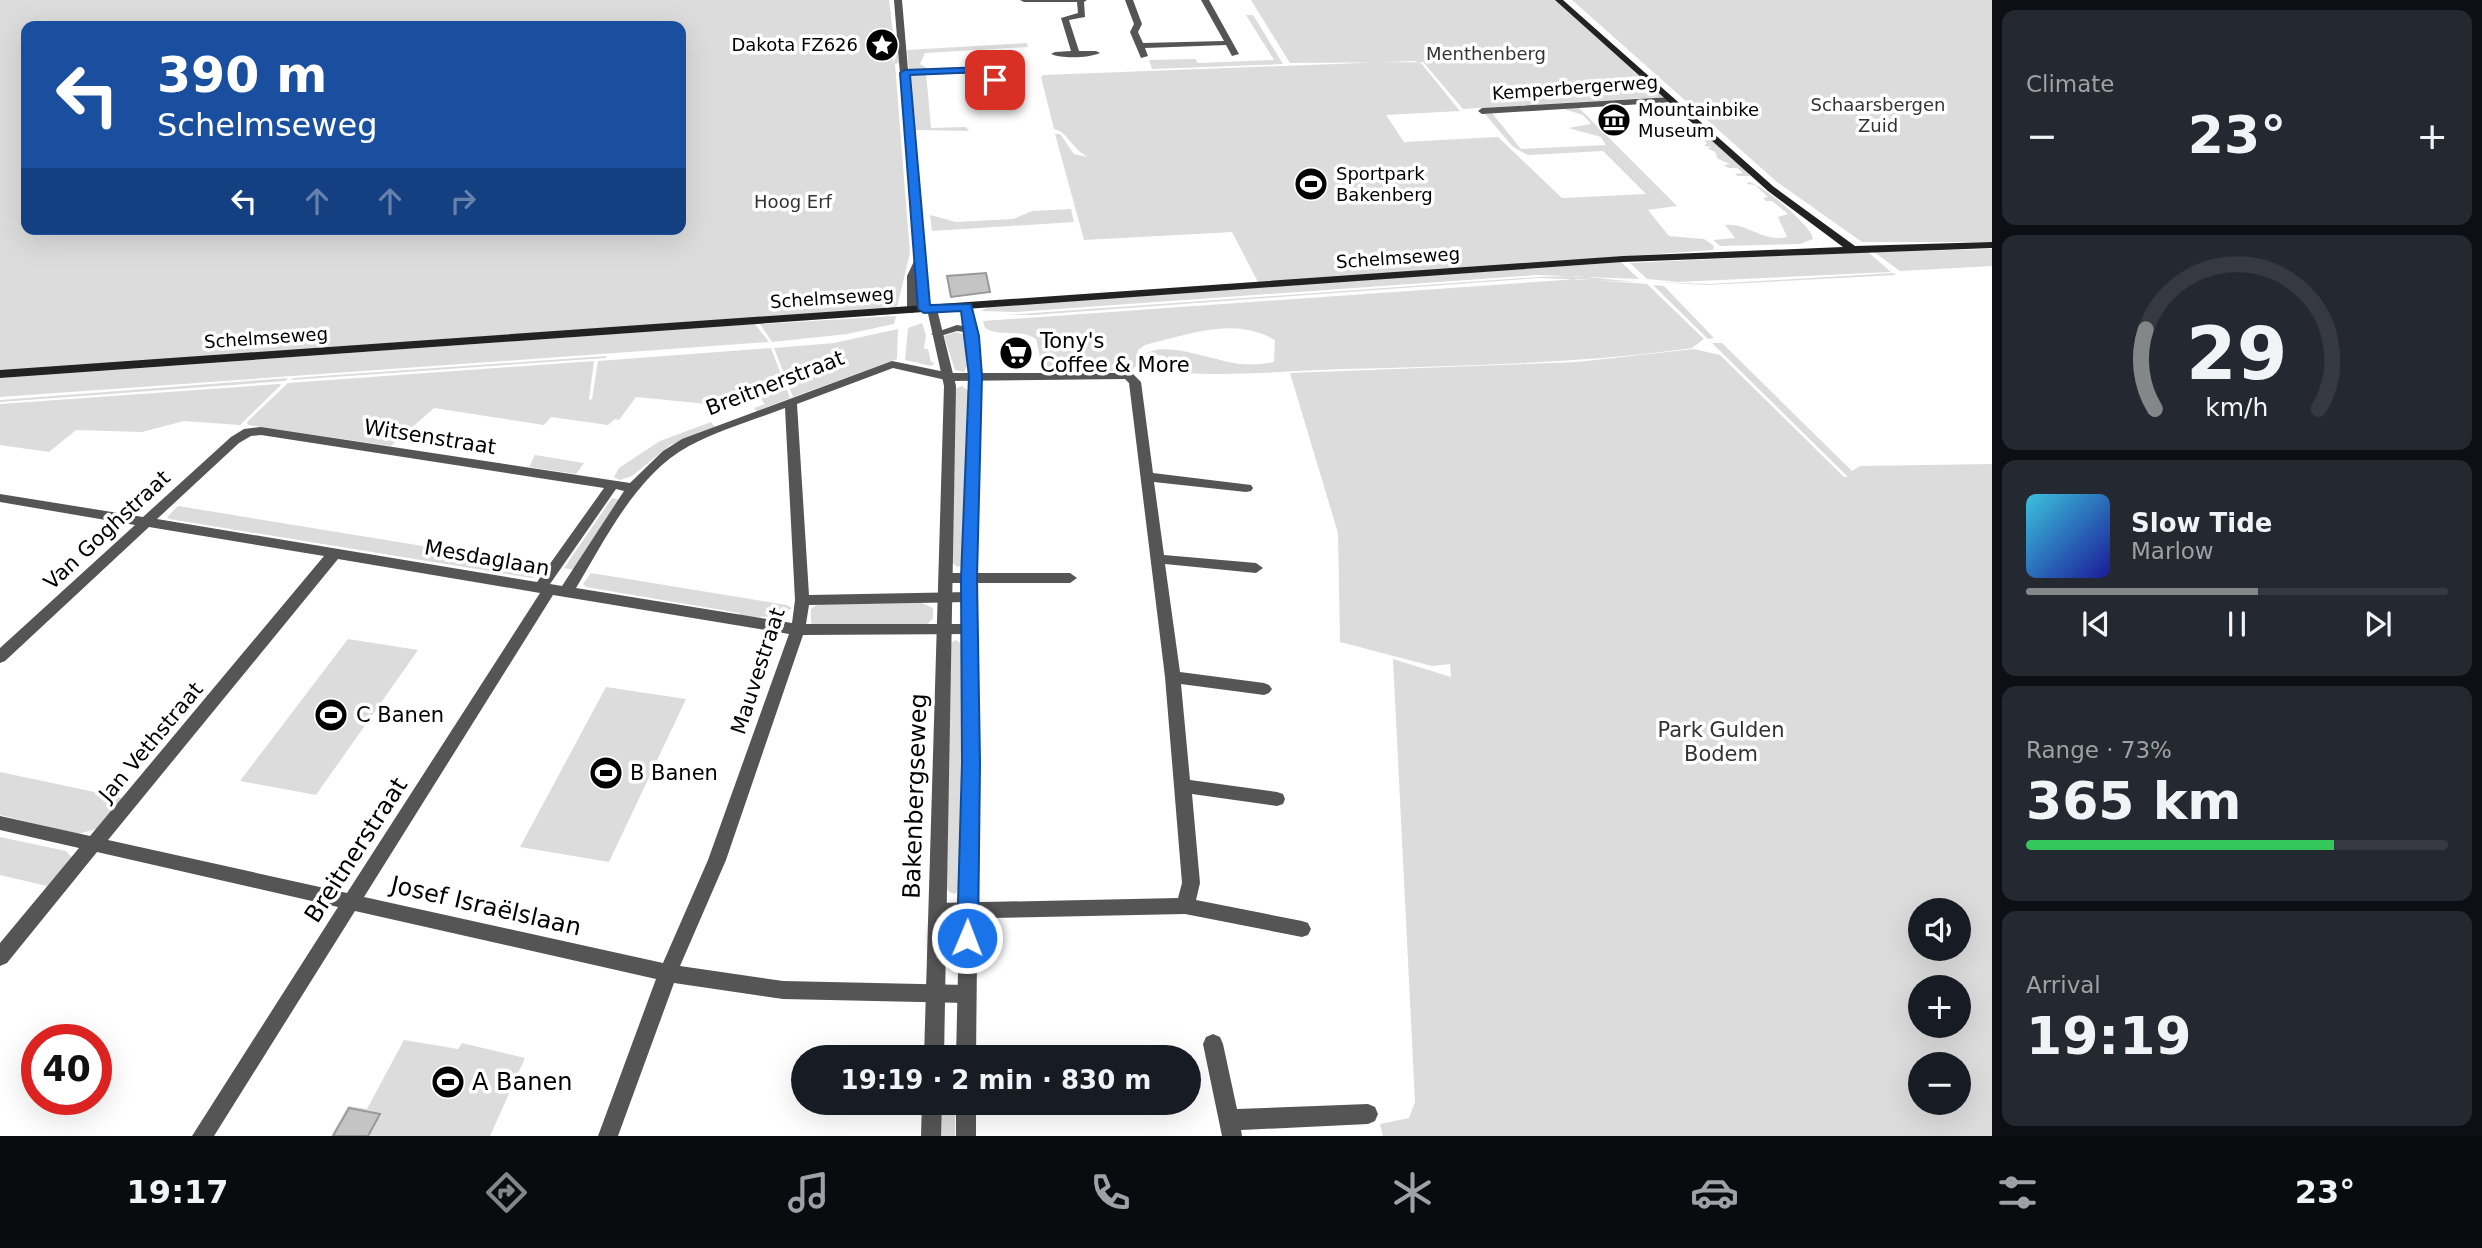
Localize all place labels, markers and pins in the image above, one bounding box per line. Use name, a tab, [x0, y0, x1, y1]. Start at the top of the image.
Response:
place icon: Dakota FZ626	[863, 26, 901, 64]
place label: Dakota FZ626	[731, 34, 858, 55]
pin	[965, 50, 1025, 110]
place label: Mountainbike Museum	[1638, 99, 1759, 141]
museum icon: Mountainbike Museum	[1595, 101, 1633, 139]
place label: Sportpark Bakenberg	[1336, 163, 1433, 205]
sports icon: Sportpark Bakenberg	[1292, 165, 1330, 203]
place label: Tony's Coffee & More	[1039, 329, 1190, 377]
supermarket icon: Tony's Coffee & More	[997, 334, 1035, 372]
sports icon: C Banen	[312, 696, 350, 734]
place label: C Banen	[356, 703, 444, 727]
sports icon: B Banen	[587, 754, 625, 792]
place label: B Banen	[630, 761, 718, 785]
sports icon: A Banen	[429, 1063, 467, 1101]
place label: A Banen	[472, 1068, 572, 1096]

